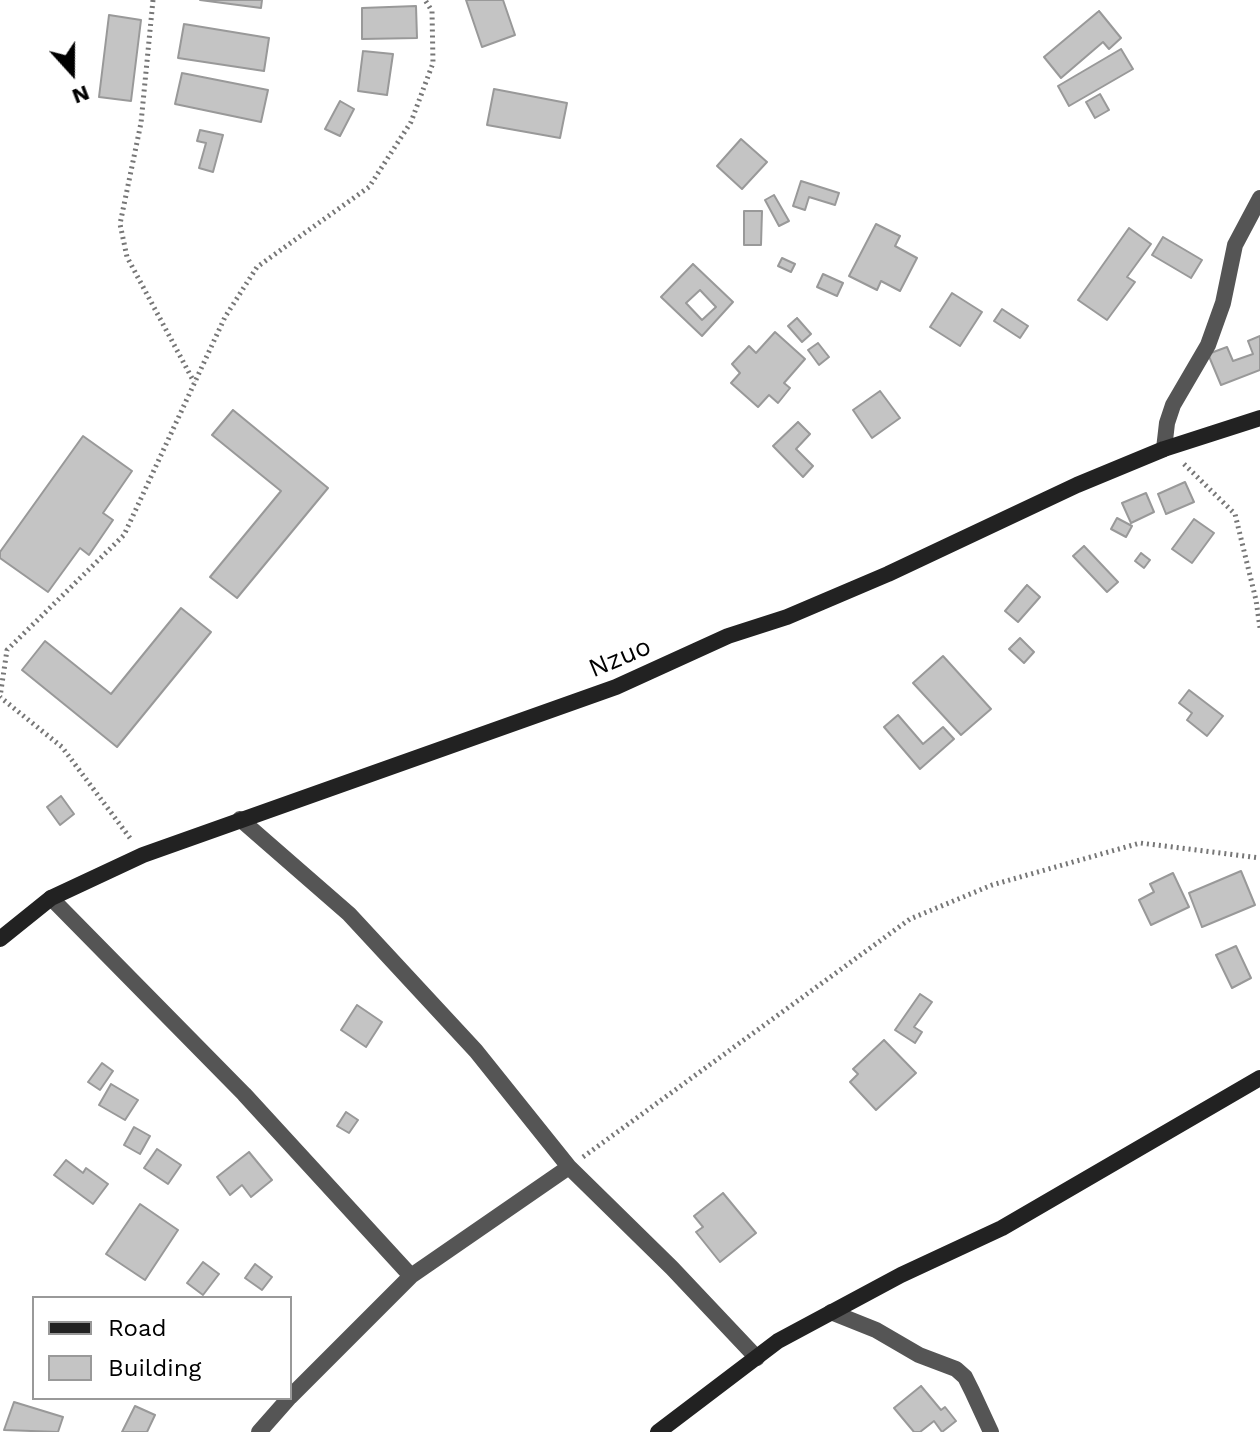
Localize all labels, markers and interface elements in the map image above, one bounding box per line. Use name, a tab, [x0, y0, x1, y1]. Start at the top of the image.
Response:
north arrow	[32, 32, 112, 112]
text: N	[69, 80, 93, 109]
street label: Nzuo	[584, 631, 656, 685]
legend	[32, 1296, 292, 1400]
text: Road	[108, 1314, 167, 1342]
text: Building	[108, 1354, 201, 1382]

